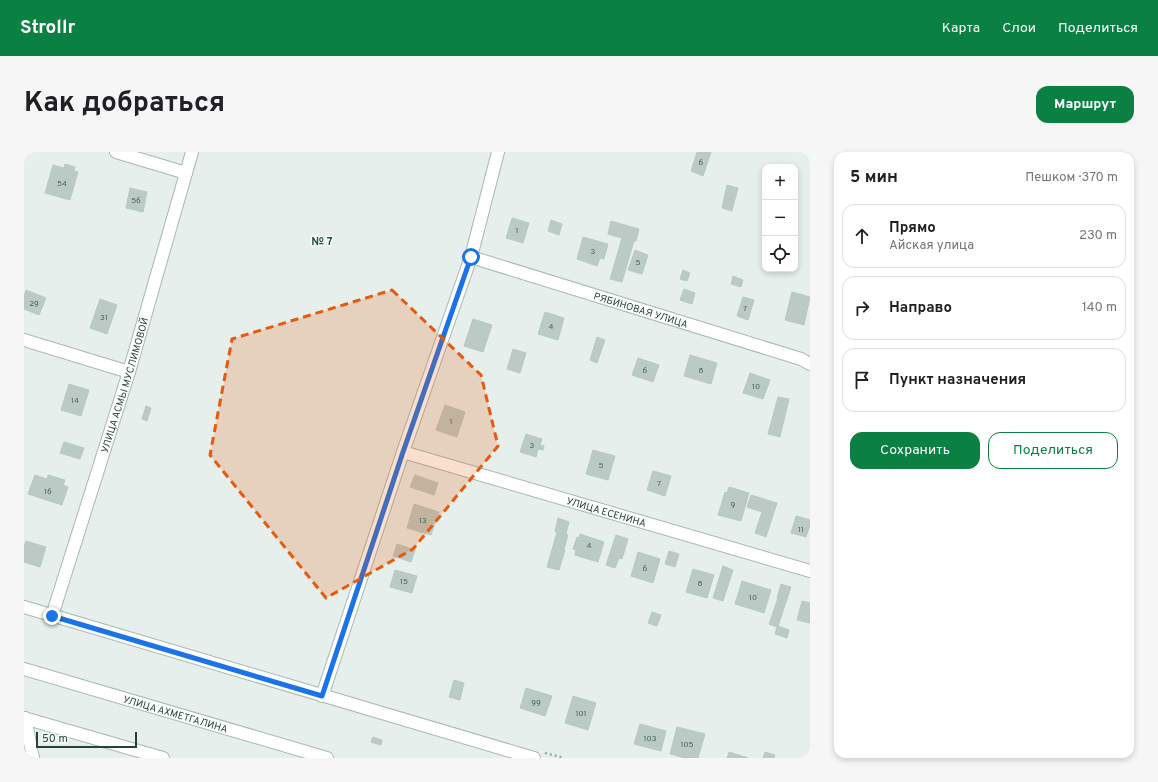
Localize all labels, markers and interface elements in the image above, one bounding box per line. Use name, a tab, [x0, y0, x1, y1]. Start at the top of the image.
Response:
text: Strollr	[20, 16, 75, 40]
text: Карта	[942, 20, 980, 37]
text: Слои	[1002, 20, 1036, 37]
text: Поделиться	[1058, 20, 1138, 37]
text: Как добраться	[24, 86, 225, 122]
button: Маршрут	[1036, 86, 1134, 123]
house number: 6	[699, 158, 704, 168]
map controls	[762, 164, 798, 272]
button: +	[762, 164, 798, 200]
text: 5 мин	[850, 167, 898, 189]
text: Пешком · 370 m	[1025, 170, 1118, 186]
house number: 54	[57, 179, 67, 189]
house number: 56	[131, 196, 141, 206]
button: −	[762, 200, 798, 236]
text: Прямо	[889, 219, 936, 238]
icon: ahead	[851, 225, 873, 247]
house number: 1	[516, 226, 518, 236]
text: 230 m	[1079, 228, 1117, 244]
district label: № 7	[311, 235, 333, 249]
button: locate	[762, 236, 798, 272]
text: Айская улица	[889, 238, 974, 254]
house number: 3	[591, 247, 596, 257]
route start	[462, 248, 480, 266]
house number: 5	[636, 258, 641, 268]
street label: РЯБИНОВАЯ УЛИЦА	[592, 290, 690, 332]
icon: right	[851, 297, 873, 319]
house number: 29	[29, 299, 39, 309]
text: Направо	[889, 299, 952, 318]
text: 140 m	[1082, 300, 1117, 316]
house number: 7	[743, 304, 747, 314]
house number: 31	[100, 313, 108, 323]
street label: УЛИЦА АСМЫ МУСЛИМОВОЙ	[99, 316, 152, 455]
house number: 4	[549, 322, 554, 332]
house number: 6	[643, 366, 648, 376]
house number: 8	[699, 366, 704, 376]
icon: arrive	[851, 369, 873, 391]
text: Пункт назначения	[889, 371, 1026, 390]
house number: 10	[752, 382, 760, 392]
house number: 14	[71, 396, 79, 406]
house number: 1	[450, 417, 452, 427]
button: Сохранить	[850, 432, 980, 469]
button: Поделиться	[988, 432, 1118, 469]
house number: 3	[530, 441, 535, 451]
house number: 5	[599, 461, 604, 471]
house number: 7	[657, 479, 661, 489]
house number: 16	[44, 487, 52, 497]
street label: УЛИЦА ЕСЕНИНА	[565, 495, 648, 531]
house number: 9	[731, 500, 736, 510]
house number: 13	[419, 516, 427, 526]
house number: 11	[798, 525, 804, 535]
house number: 4	[587, 541, 592, 551]
house number: 6	[643, 564, 648, 574]
house number: 15	[400, 577, 408, 587]
house number: 8	[698, 579, 703, 589]
house number: 10	[749, 593, 757, 603]
route end	[43, 607, 61, 625]
street label: УЛИЦА АХМЕТГАЛИНА	[121, 693, 229, 737]
house number: 99	[531, 698, 541, 708]
house number: 101	[575, 709, 587, 719]
scale bar	[36, 730, 137, 749]
text: 50 m	[42, 732, 68, 746]
house number: 103	[644, 734, 657, 744]
house number: 105	[680, 740, 694, 750]

